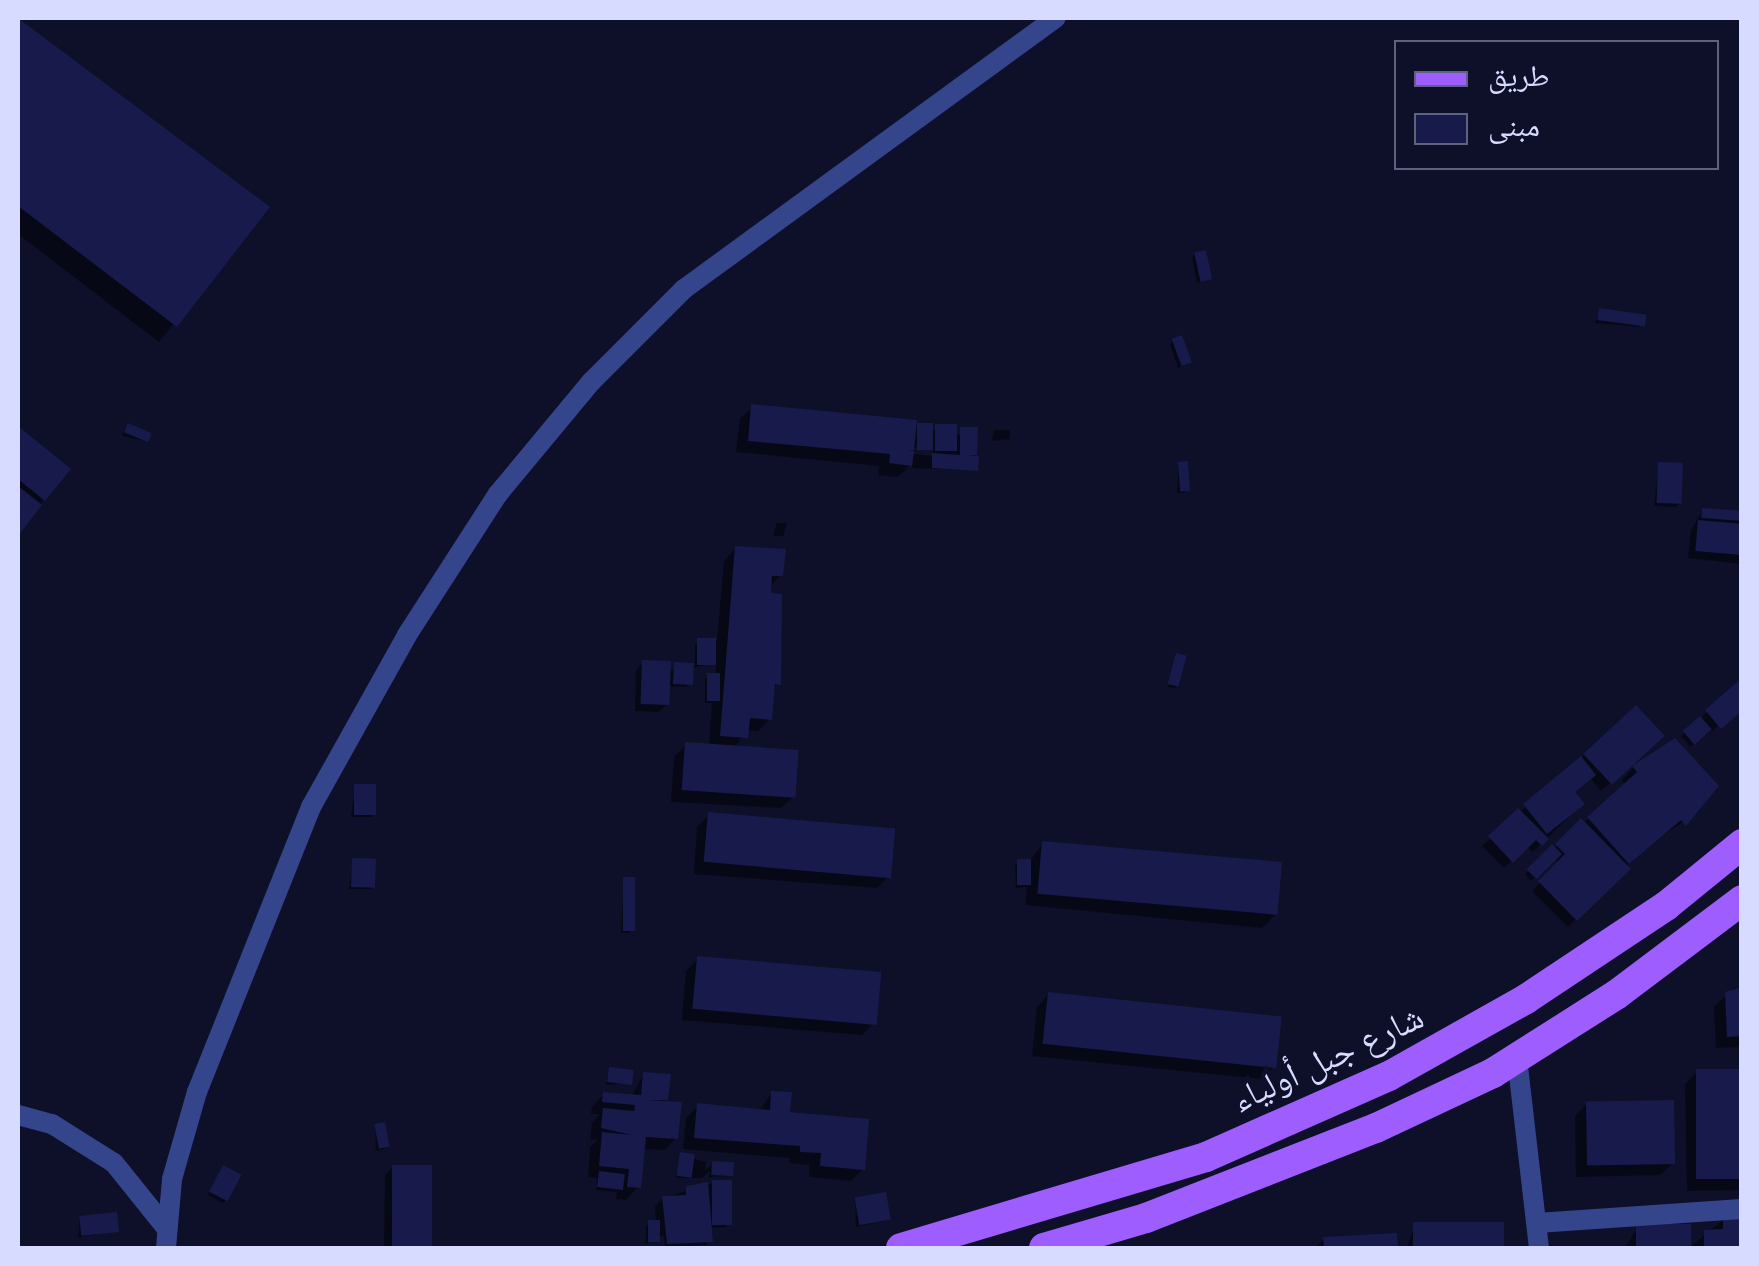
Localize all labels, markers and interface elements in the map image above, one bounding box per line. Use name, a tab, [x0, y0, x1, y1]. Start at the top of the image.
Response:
legend	[1394, 40, 1719, 170]
text: طريق	[1488, 56, 1549, 97]
text: مبنى	[1488, 106, 1540, 147]
street label: شارع جبل أولياء	[1226, 996, 1430, 1122]

